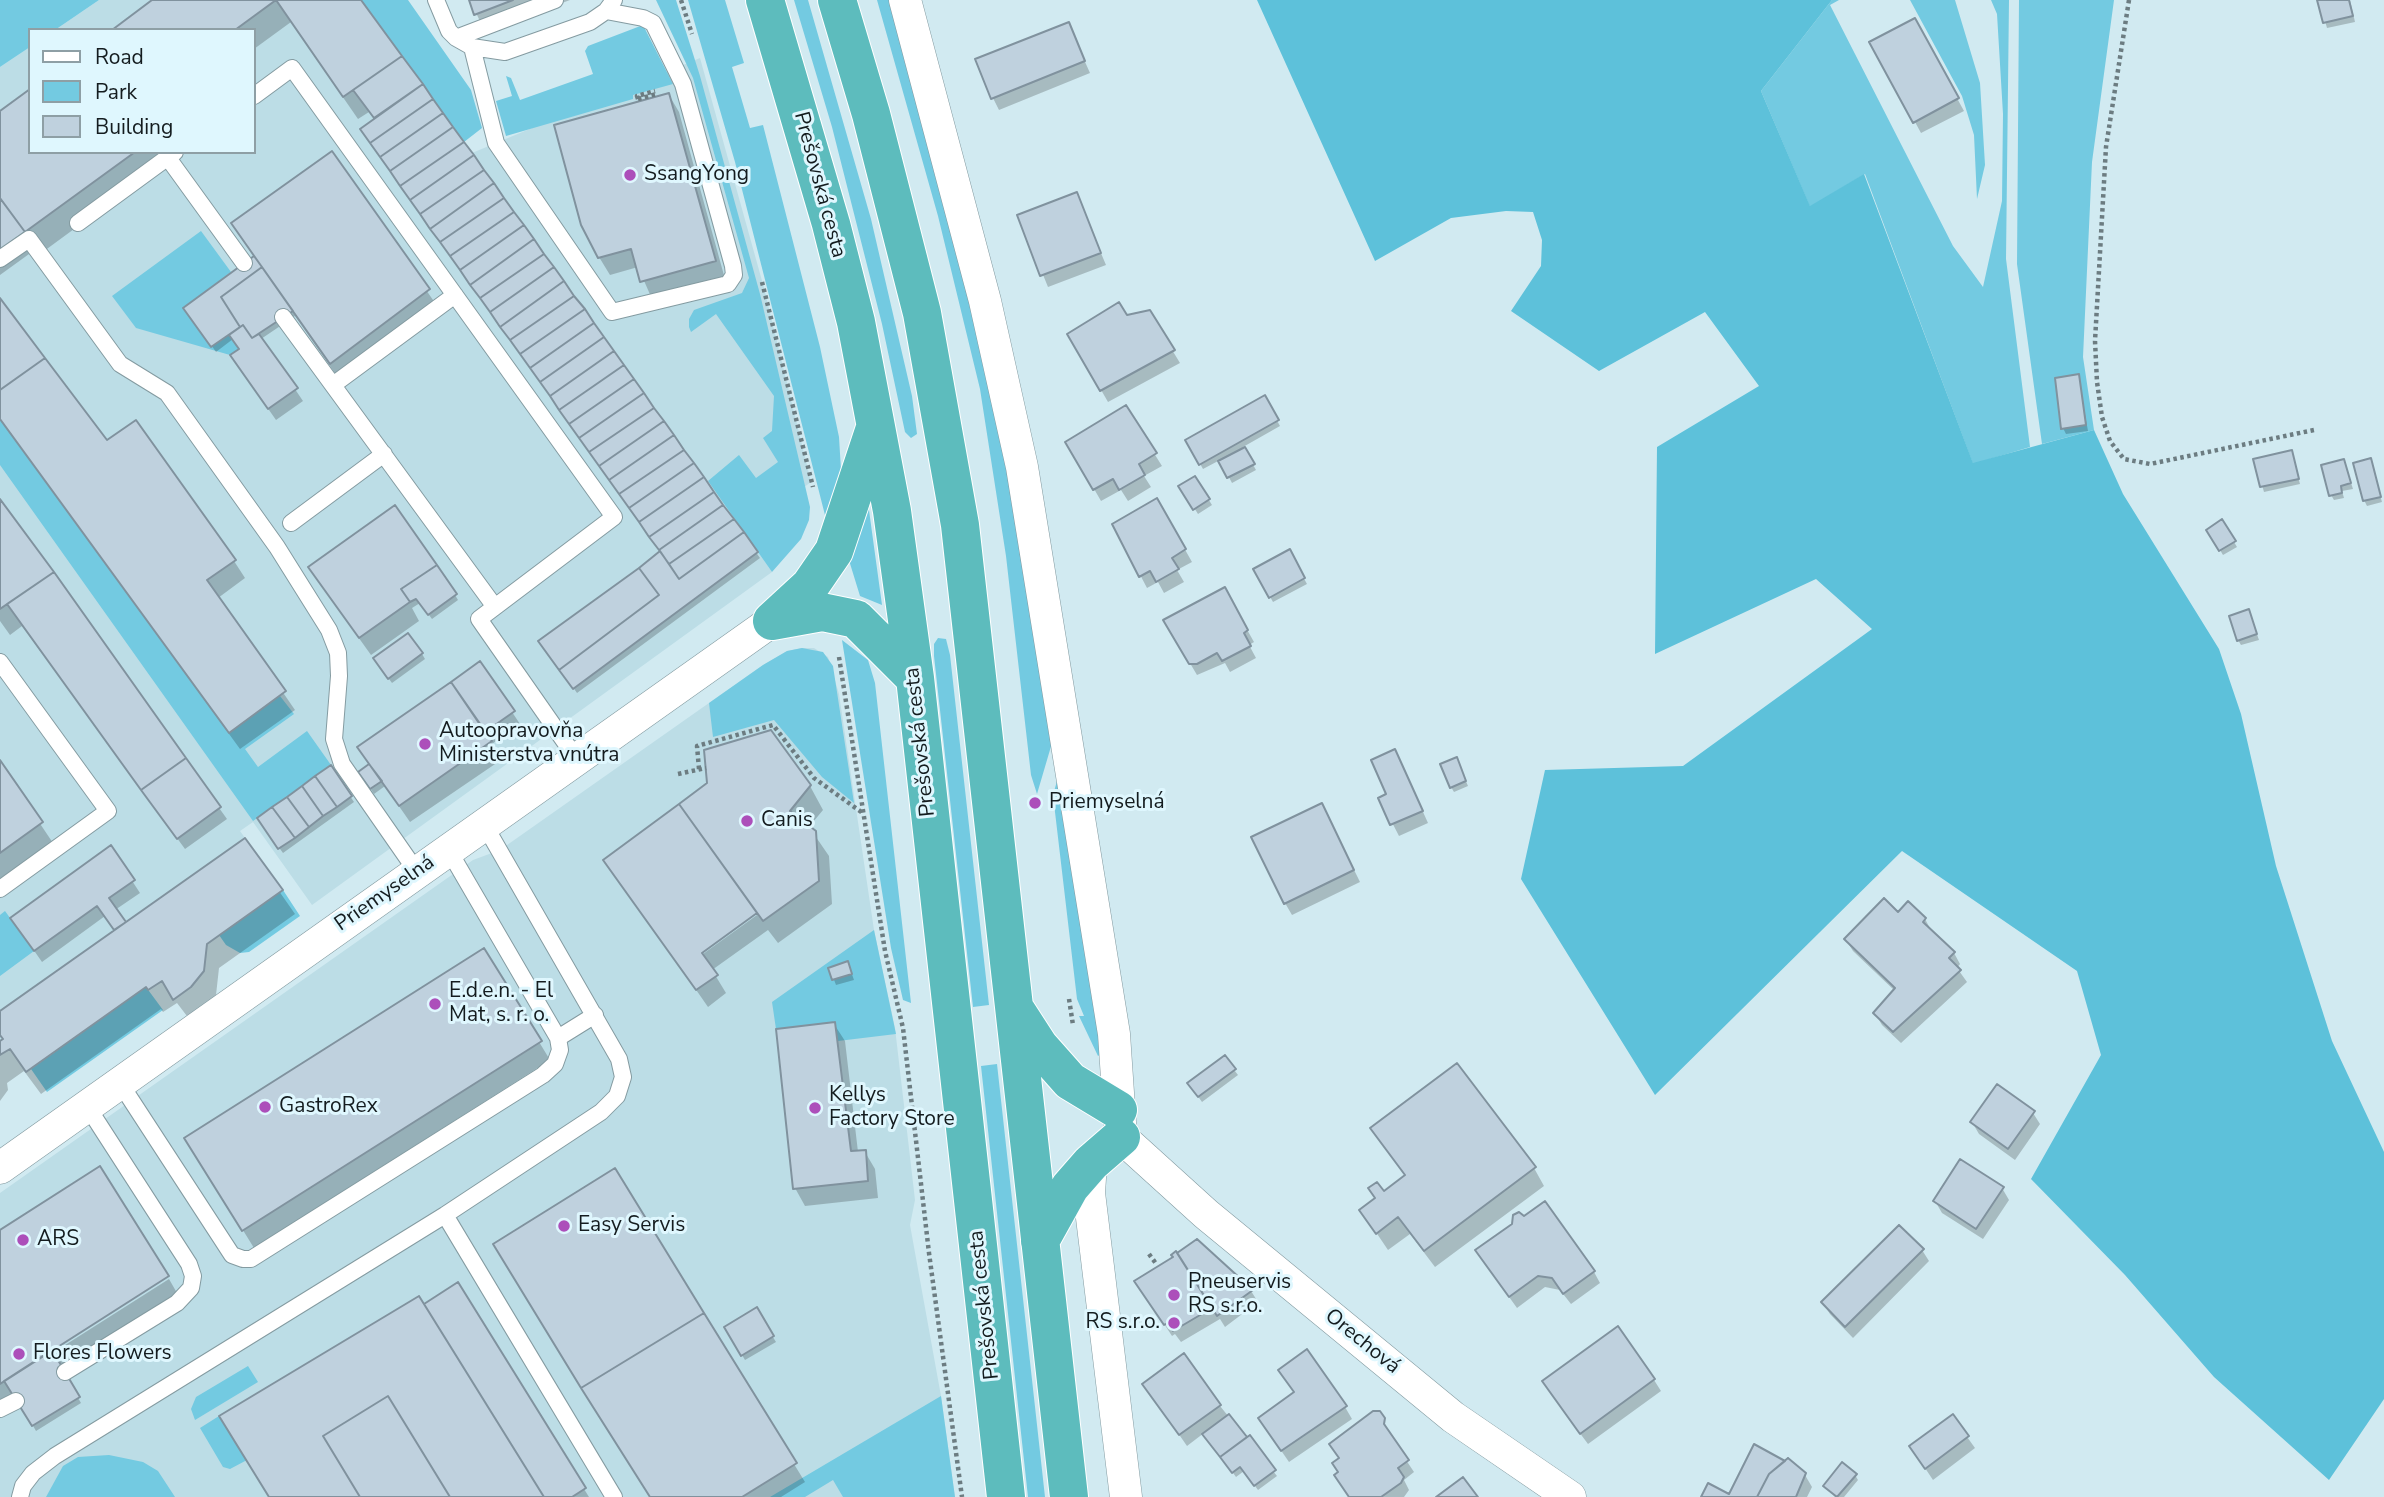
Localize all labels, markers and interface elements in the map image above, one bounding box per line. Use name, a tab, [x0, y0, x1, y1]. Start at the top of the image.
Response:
legend	[28, 28, 256, 154]
text: Road	[95, 43, 144, 71]
text: Park	[95, 78, 137, 106]
street label: Prešovská cesta	[787, 109, 851, 261]
text: Building	[95, 113, 173, 141]
place label: SsangYong	[644, 162, 749, 188]
marker: SsangYong	[622, 167, 638, 183]
street label: Prešovská cesta	[901, 666, 941, 818]
place label: Autoopravovňa Ministerstva vnútra	[439, 719, 619, 769]
marker: Autoopravovňa Ministerstva vnútra	[417, 736, 433, 752]
place label: Priemyselná	[1049, 790, 1165, 816]
marker: Priemyselná	[1027, 795, 1043, 811]
place label: Canis	[761, 808, 813, 834]
marker: Canis	[739, 813, 755, 829]
street label: Priemyselná	[330, 851, 440, 937]
place label: E.d.e.n. - El Mat, s. r. o.	[449, 979, 553, 1029]
marker: E.d.e.n. - El Mat, s. r. o.	[427, 996, 443, 1012]
place label: Kellys Factory Store	[829, 1083, 955, 1133]
place label: GastroRex	[279, 1094, 378, 1120]
marker: GastroRex	[257, 1099, 273, 1115]
marker: Kellys Factory Store	[807, 1100, 823, 1116]
place label: Easy Servis	[578, 1213, 685, 1239]
marker: Easy Servis	[556, 1218, 572, 1234]
place label: ARS	[37, 1227, 79, 1253]
street label: Prešovská cesta	[965, 1229, 1005, 1381]
marker: ARS	[15, 1232, 31, 1248]
place label: Pneuservis RS s.r.o.	[1188, 1270, 1291, 1320]
marker: Pneuservis RS s.r.o.	[1166, 1287, 1182, 1303]
street label: Orechová	[1319, 1304, 1405, 1380]
place label: RS s.r.o.	[1085, 1310, 1160, 1336]
marker: RS s.r.o.	[1166, 1315, 1182, 1331]
place label: Flores Flowers	[33, 1341, 172, 1367]
marker: Flores Flowers	[11, 1346, 27, 1362]

